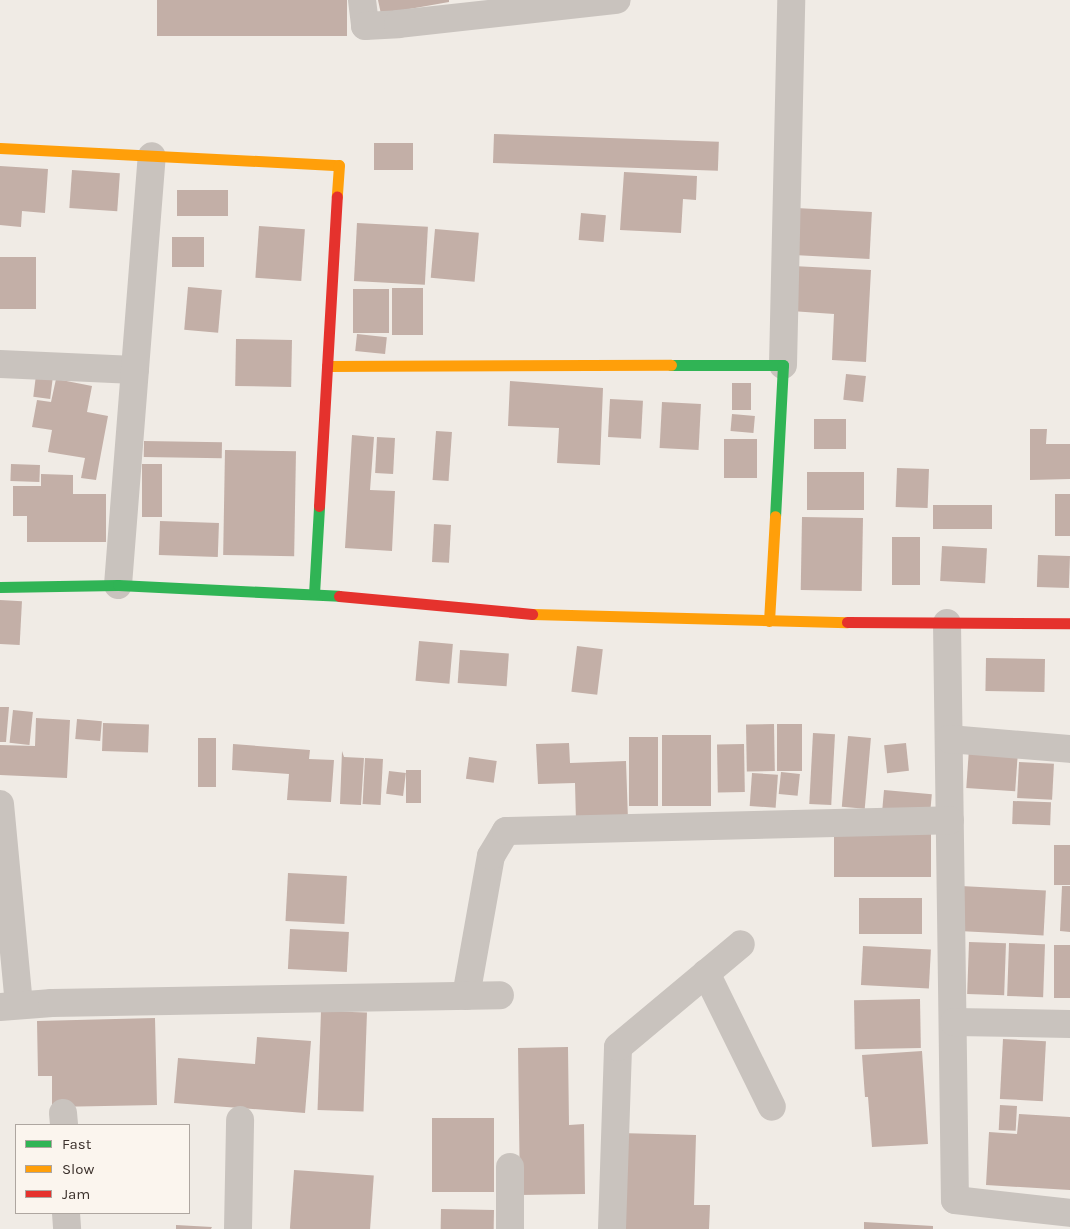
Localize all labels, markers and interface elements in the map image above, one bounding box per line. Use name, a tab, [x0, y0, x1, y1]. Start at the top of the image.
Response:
legend	[15, 1124, 190, 1214]
text: Fast	[62, 1135, 91, 1153]
text: Slow	[62, 1160, 94, 1178]
text: Jam	[62, 1185, 90, 1203]

